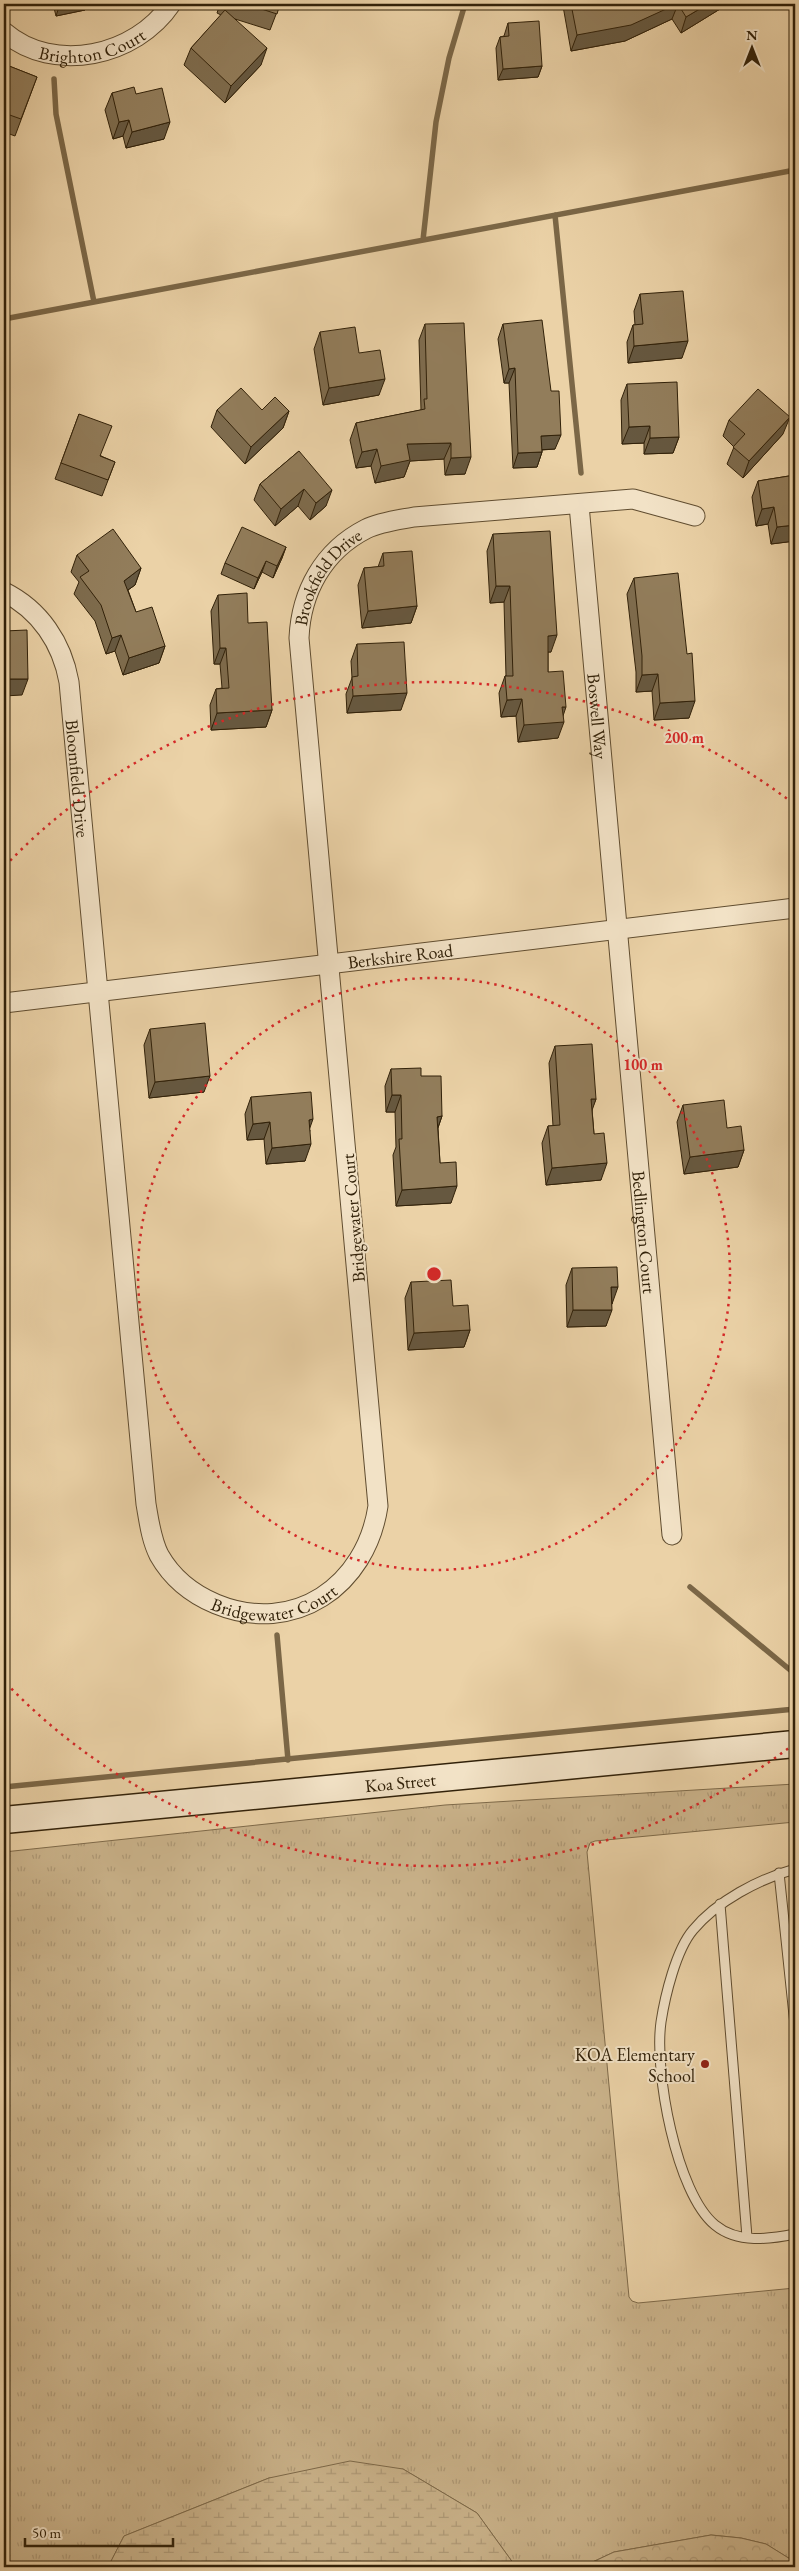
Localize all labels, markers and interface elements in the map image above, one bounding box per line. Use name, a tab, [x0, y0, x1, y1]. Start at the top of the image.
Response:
north arrow	[726, 22, 776, 72]
street label: Brighton Court	[37, 23, 150, 67]
text: N	[746, 26, 758, 44]
street label: Brookfield Drive	[289, 523, 366, 627]
street label: Boswell Way	[583, 672, 613, 760]
street label: Bloomfield Drive	[61, 718, 95, 839]
text: 200 m	[664, 728, 704, 747]
street label: Berkshire Road	[346, 938, 455, 973]
text: 100 m	[623, 1055, 663, 1074]
street label: Bridgewater Court	[336, 1152, 370, 1283]
street label: Bedlington Court	[628, 1170, 662, 1295]
centre of rings	[425, 1265, 443, 1283]
street label: Bridgewater Court	[208, 1579, 342, 1625]
street label: Koa Street	[364, 1767, 437, 1797]
place label: KOA Elementary School	[575, 2043, 695, 2087]
marker: KOA Elementary School	[699, 2058, 711, 2070]
scale bar	[25, 2516, 172, 2548]
text: 50 m	[32, 2523, 61, 2542]

